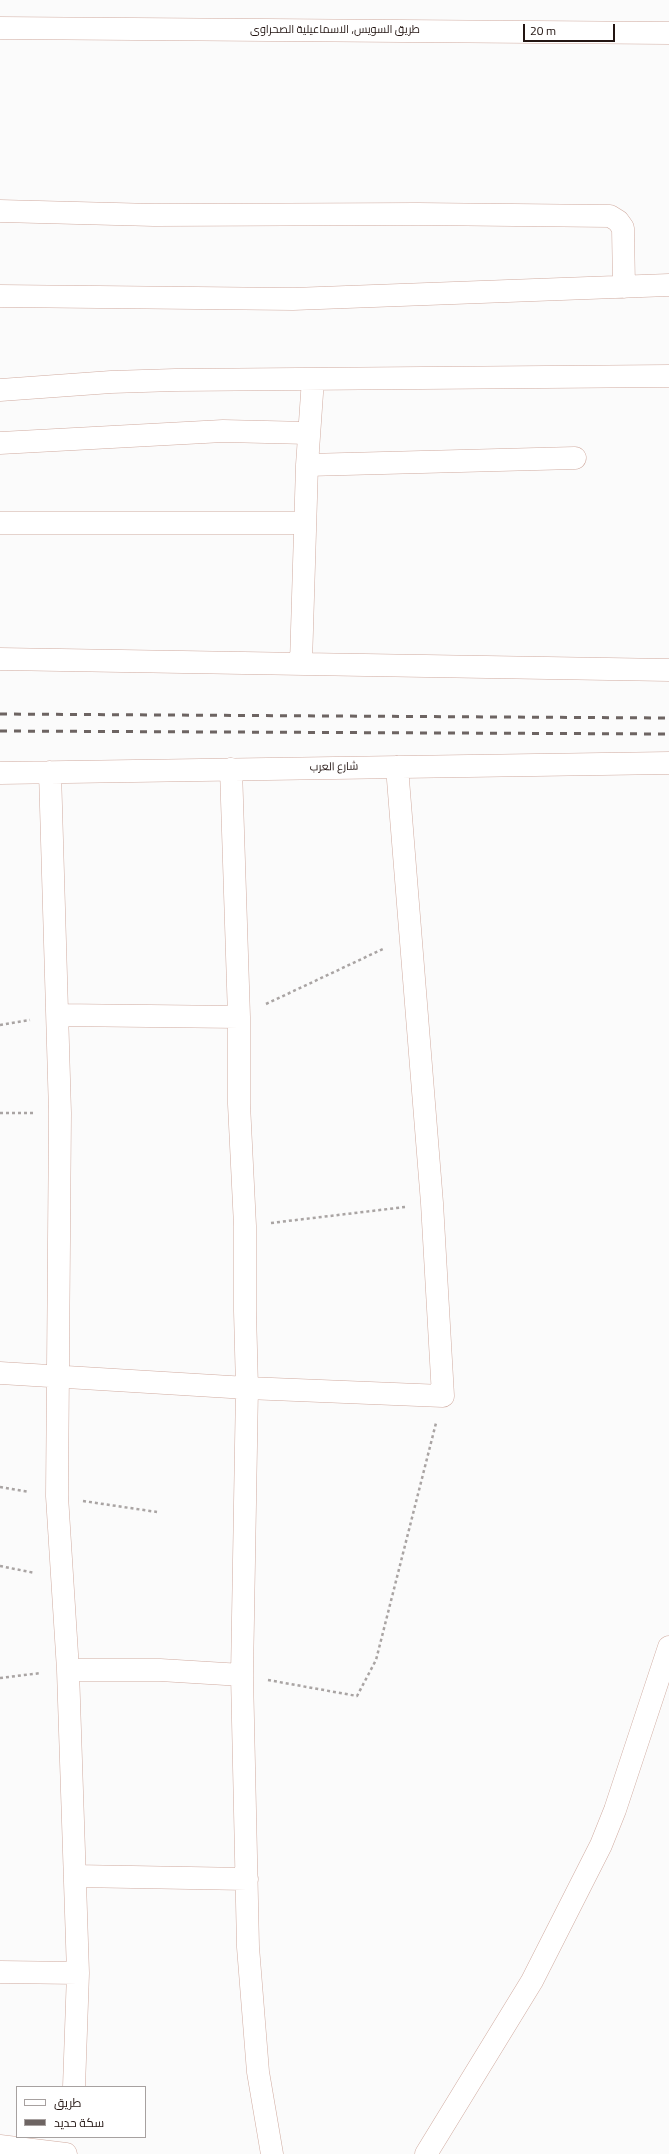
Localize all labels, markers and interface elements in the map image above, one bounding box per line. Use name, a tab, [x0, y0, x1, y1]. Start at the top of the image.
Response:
scale bar	[525, 16, 617, 42]
text: 20 m	[530, 19, 556, 42]
street label: طريق السويس, الاسماعيلية الصحراوى	[250, 24, 420, 38]
street label: شارع العرب	[310, 761, 358, 775]
legend	[16, 2086, 146, 2138]
text: طريق	[54, 2091, 81, 2114]
text: سكة حديد	[54, 2111, 104, 2134]

